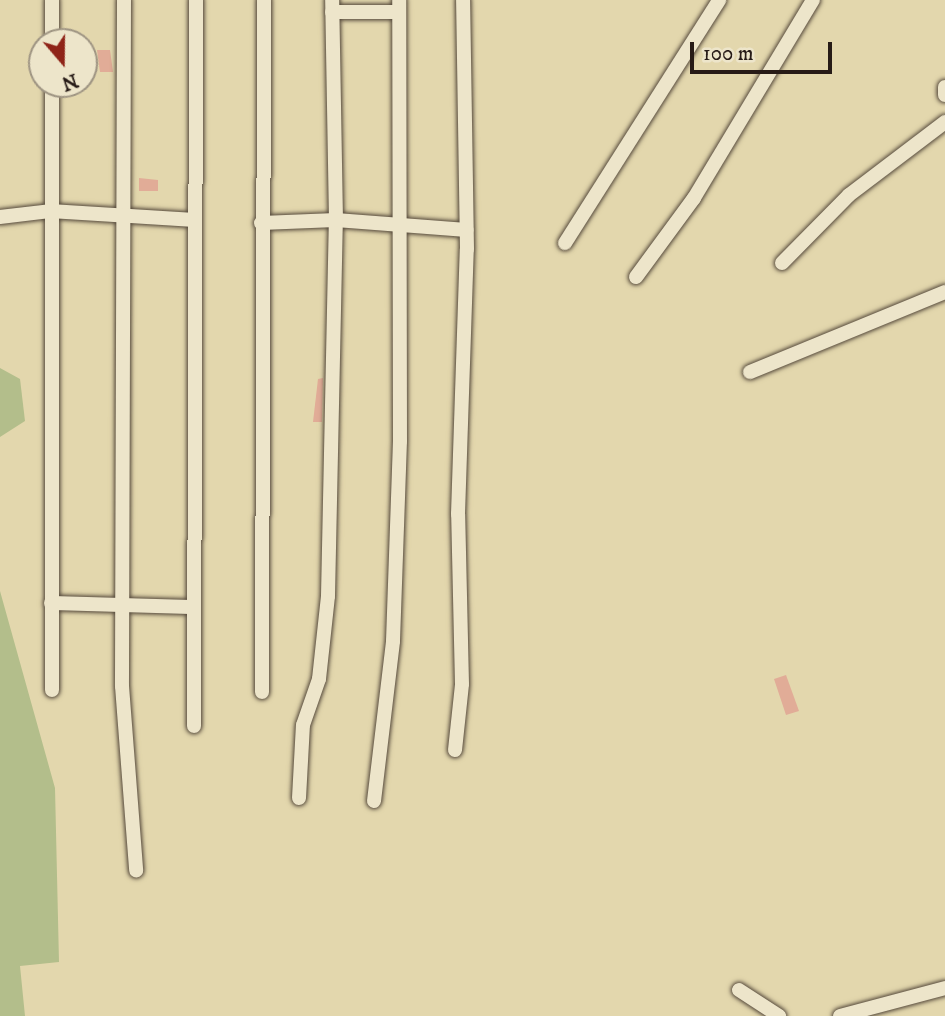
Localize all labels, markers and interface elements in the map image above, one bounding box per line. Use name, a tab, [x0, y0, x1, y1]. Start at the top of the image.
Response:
north arrow	[28, 28, 98, 98]
scale bar	[693, 28, 835, 72]
text: 100 m	[703, 41, 754, 67]
text: N	[58, 68, 81, 95]

